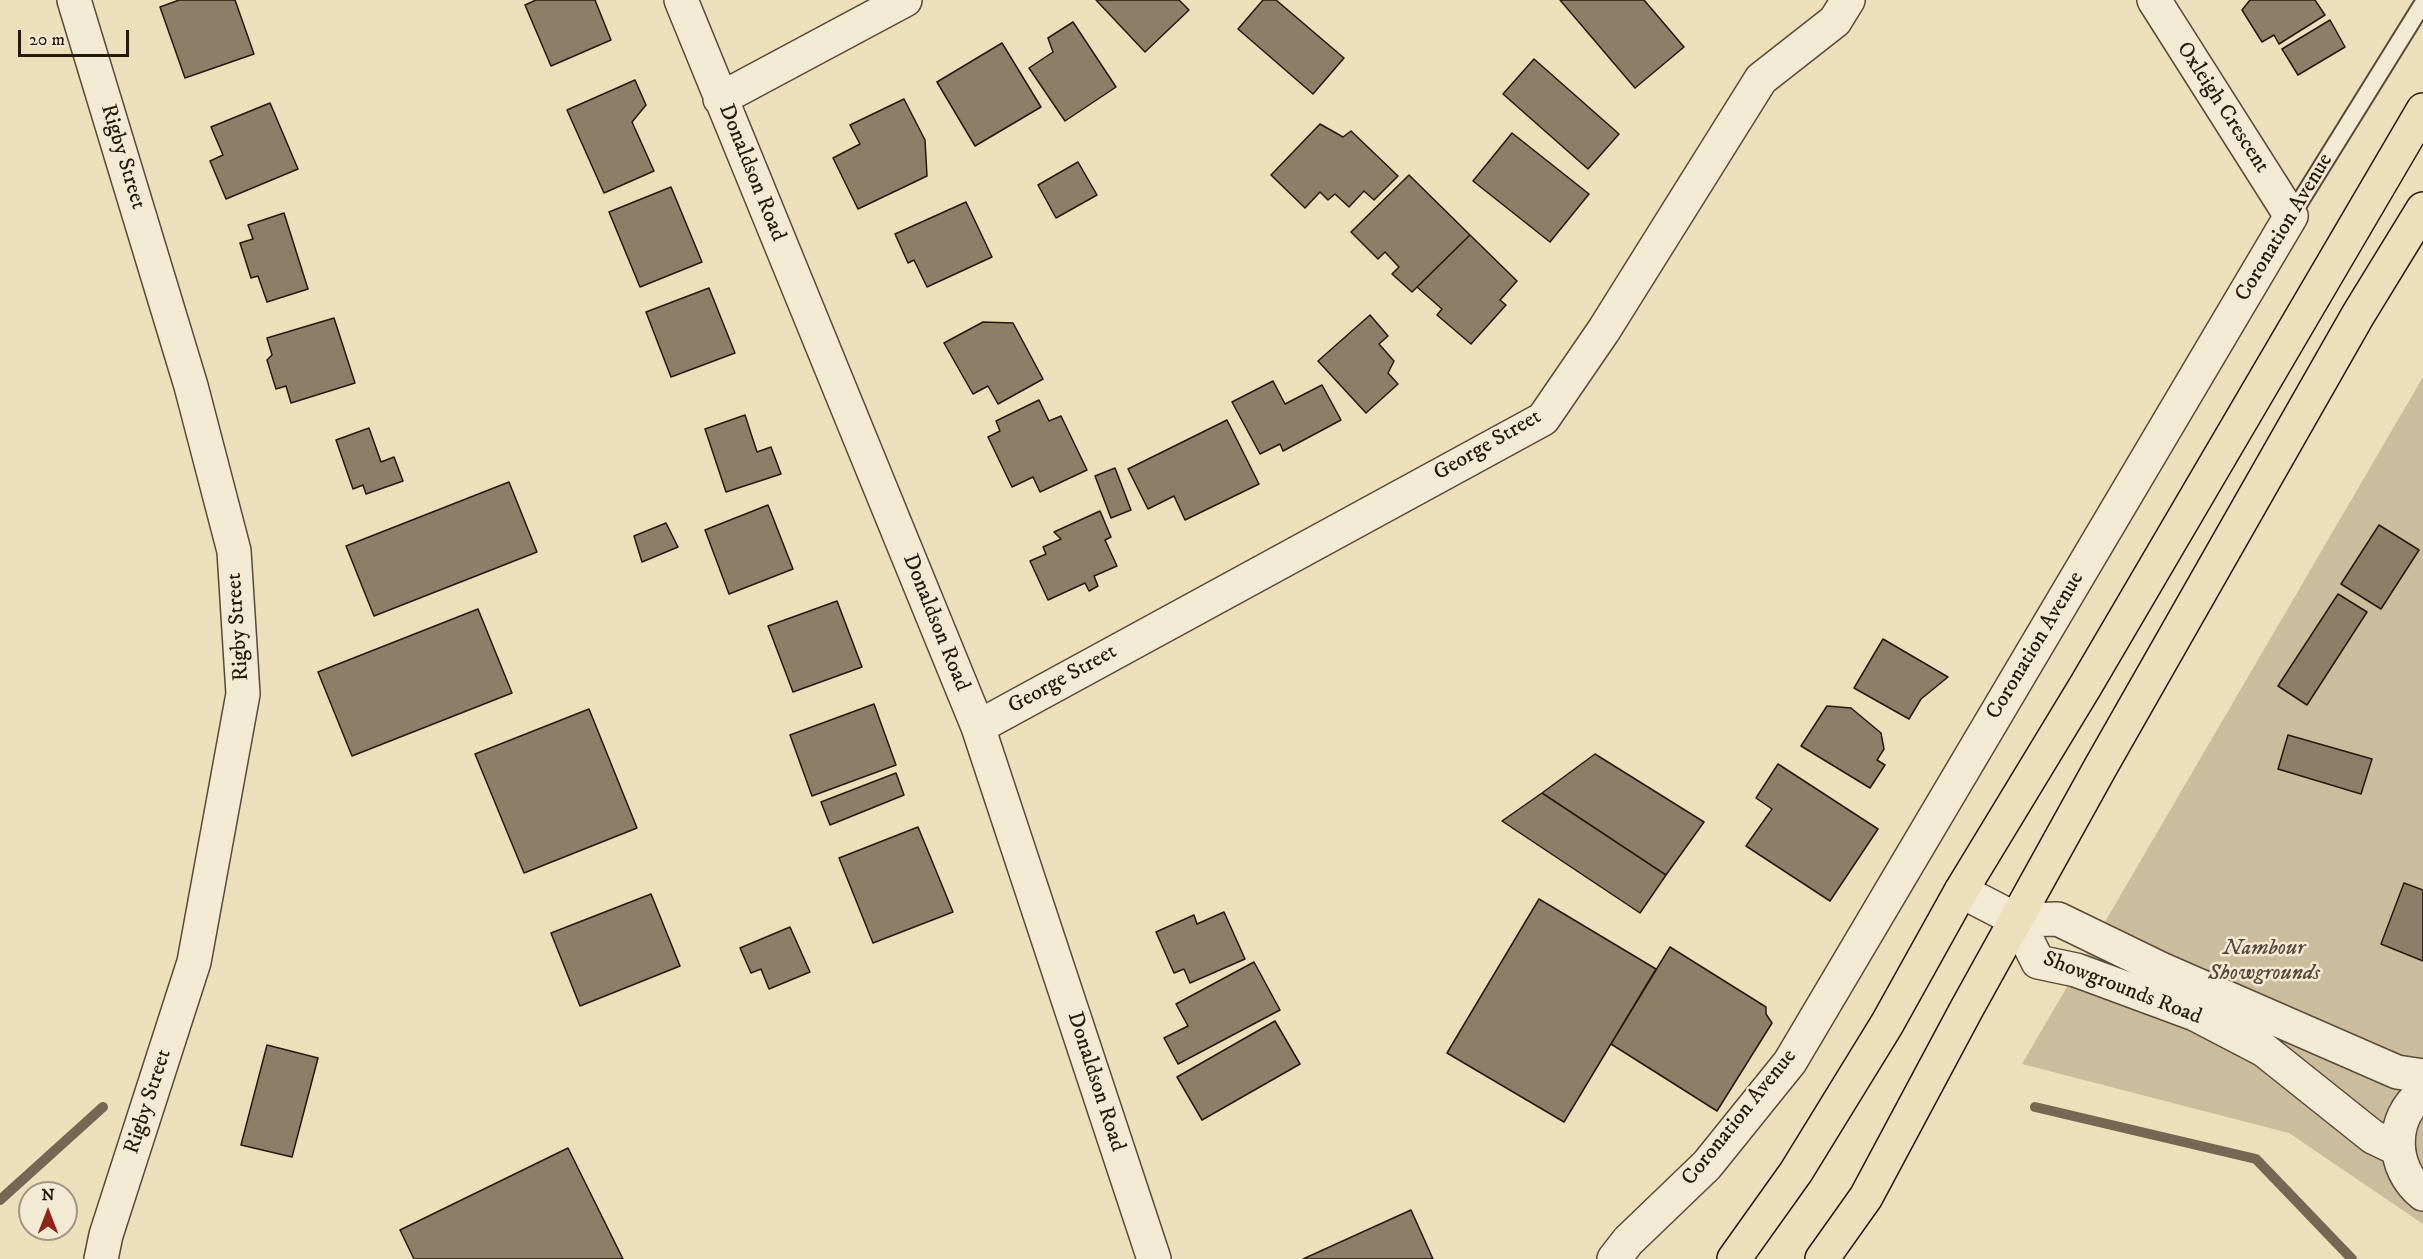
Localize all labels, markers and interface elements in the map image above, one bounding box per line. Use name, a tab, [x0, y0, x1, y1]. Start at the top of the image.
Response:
scale bar	[21, 18, 132, 56]
text: 20 m	[29, 29, 65, 51]
street label: Oxleigh Crescent	[2170, 38, 2274, 178]
street label: Rigby Street	[94, 101, 150, 213]
street label: Donaldson Road	[712, 101, 790, 245]
street label: Coronation Avenue	[2230, 149, 2340, 307]
street label: George Street	[1429, 405, 1547, 487]
street label: Donaldson Road	[896, 551, 974, 695]
street label: Coronation Avenue	[1981, 567, 2091, 725]
street label: Rigby Street	[222, 572, 256, 682]
street label: George Street	[1004, 639, 1122, 721]
park label: Nambour Showgrounds	[2208, 936, 2320, 987]
street label: Showgrounds Road	[2039, 947, 2205, 1031]
street label: Donaldson Road	[1060, 1009, 1130, 1155]
street label: Coronation Avenue	[1677, 1044, 1803, 1192]
street label: Rigby Street	[120, 1046, 178, 1158]
north arrow	[18, 1181, 78, 1241]
text: N	[41, 1185, 55, 1205]

